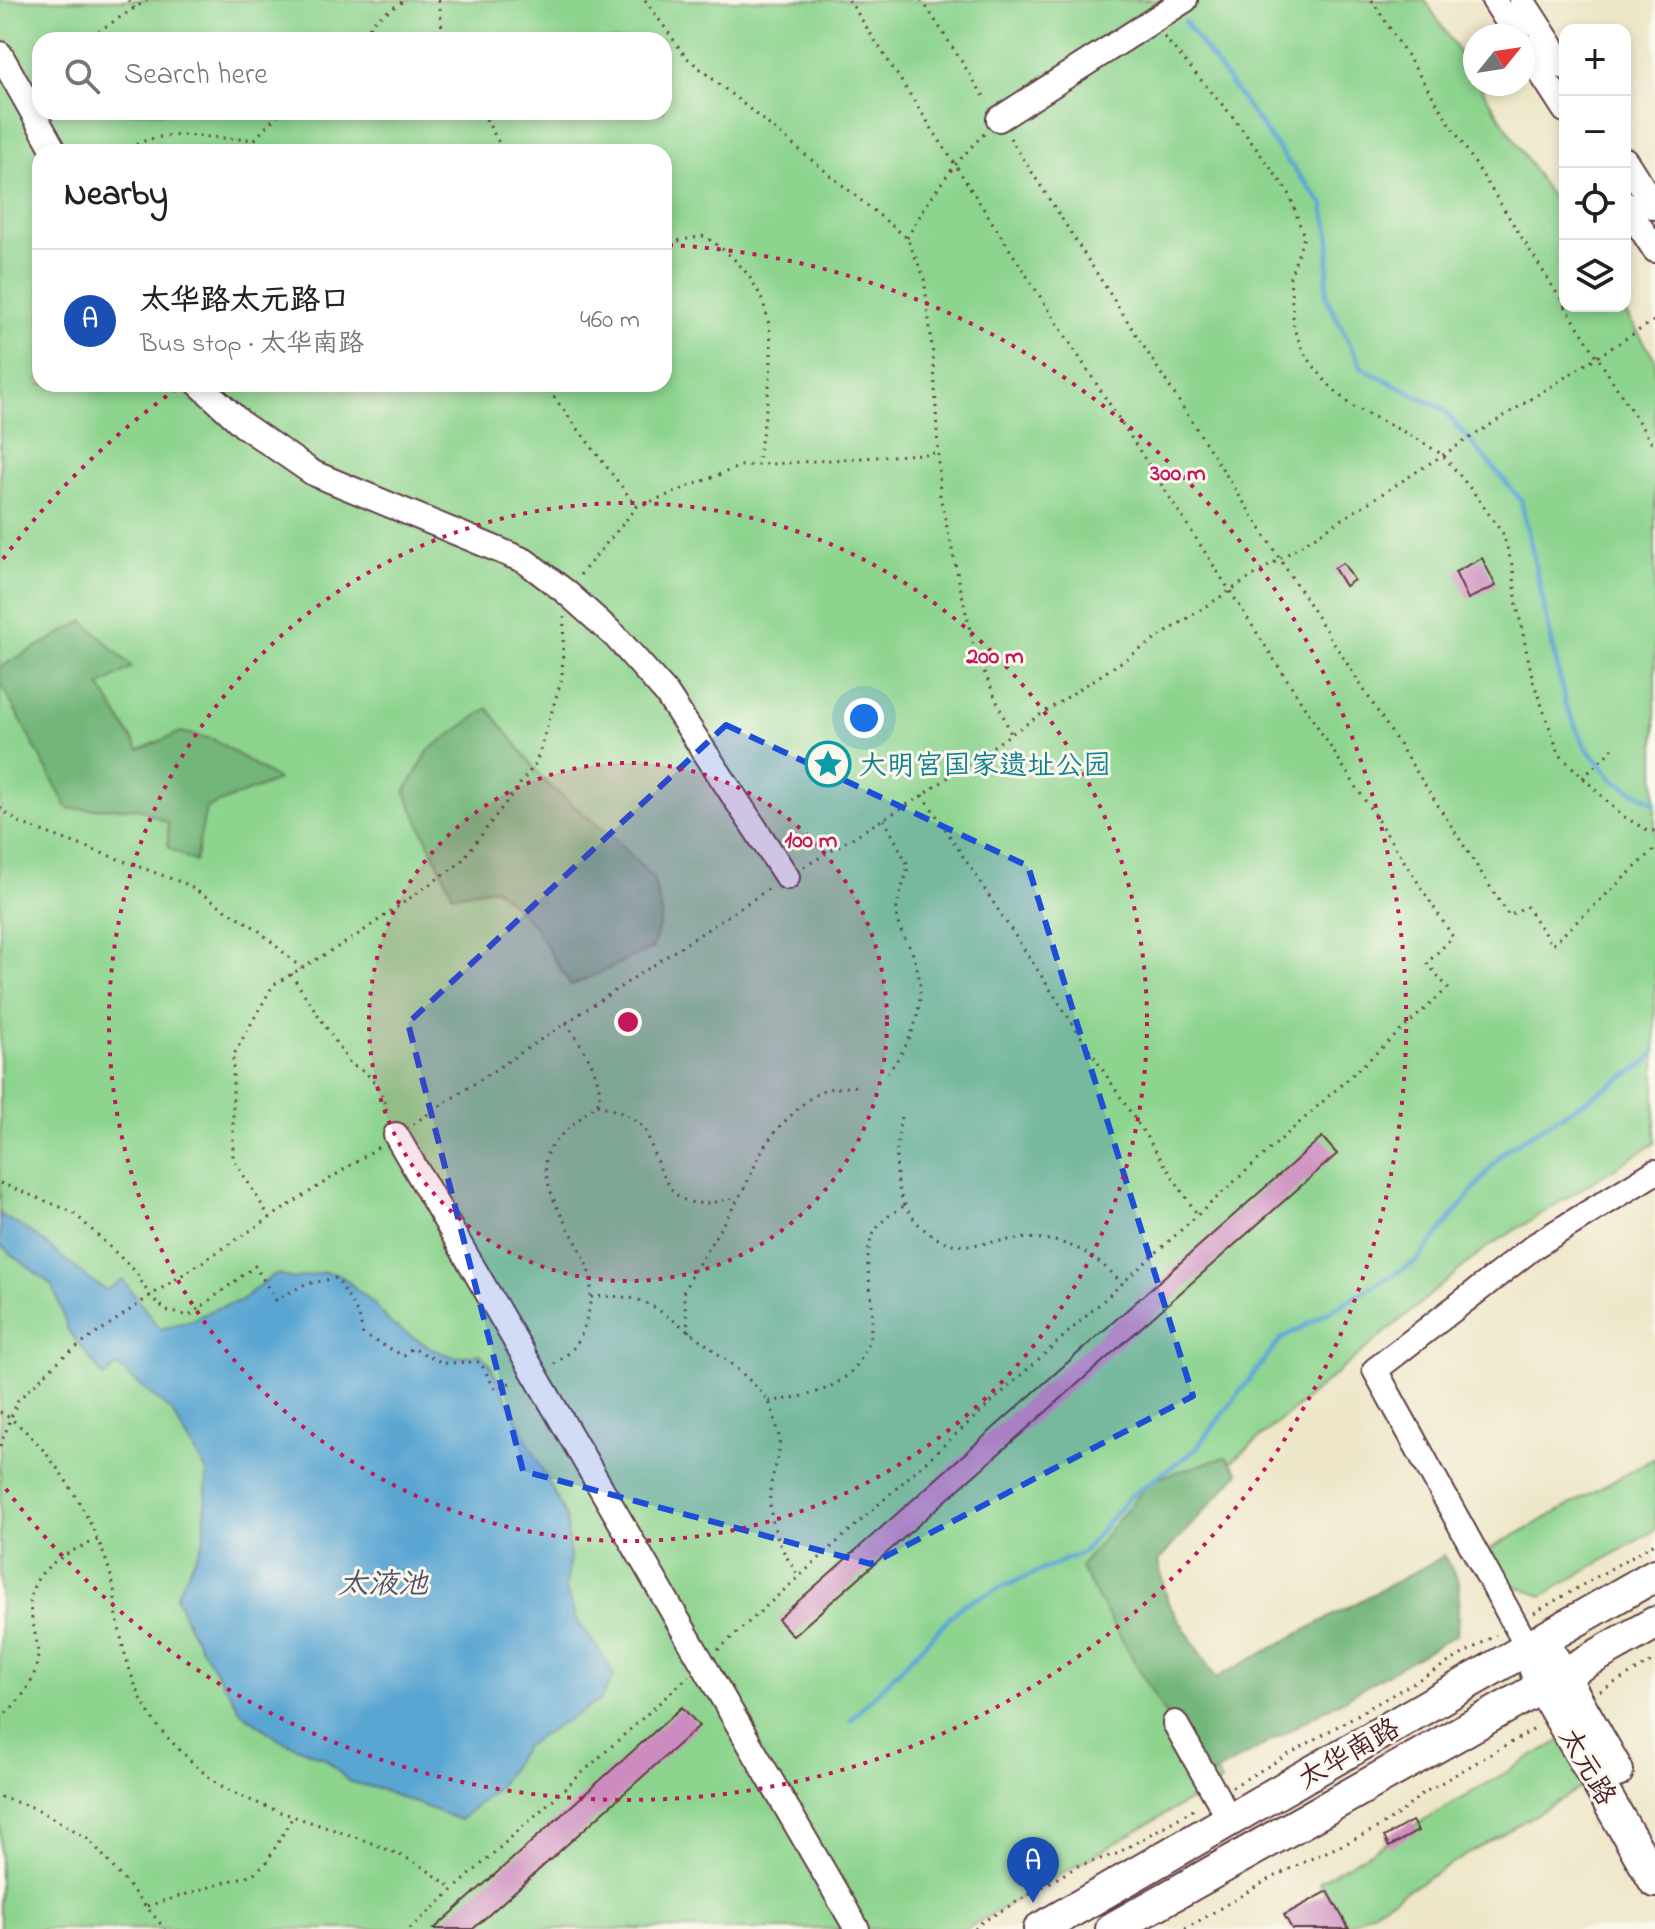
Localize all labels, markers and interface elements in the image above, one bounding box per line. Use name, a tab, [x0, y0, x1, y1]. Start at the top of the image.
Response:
north arrow	[1463, 24, 1535, 96]
map controls	[1559, 24, 1631, 312]
button: +	[1559, 24, 1631, 96]
search box	[32, 32, 672, 120]
icon: search	[60, 54, 104, 98]
text: Search here	[124, 54, 268, 98]
button: −	[1559, 96, 1631, 168]
button: locate	[1559, 168, 1631, 240]
text: Nearby	[64, 171, 168, 221]
button: layers	[1559, 240, 1631, 312]
text: 太华路太元路口	[140, 280, 350, 324]
text: A	[82, 302, 98, 340]
text: 460 m	[580, 302, 640, 340]
text: Bus stop · 太华南路	[140, 326, 364, 364]
text: 300 m	[1149, 457, 1206, 492]
text: 200 m	[965, 640, 1024, 675]
your location	[844, 698, 884, 738]
place icon: 大明宫国家遗址公园	[804, 740, 852, 788]
place label: 大明宫国家遗址公园	[859, 747, 1111, 788]
text: 100 m	[785, 824, 838, 859]
centre of rings	[614, 1008, 642, 1036]
water label: 太液池	[338, 1564, 429, 1608]
street label: 太华南路	[1291, 1709, 1409, 1801]
street label: 太元路	[1547, 1721, 1625, 1814]
pin: A	[1007, 1837, 1059, 1903]

